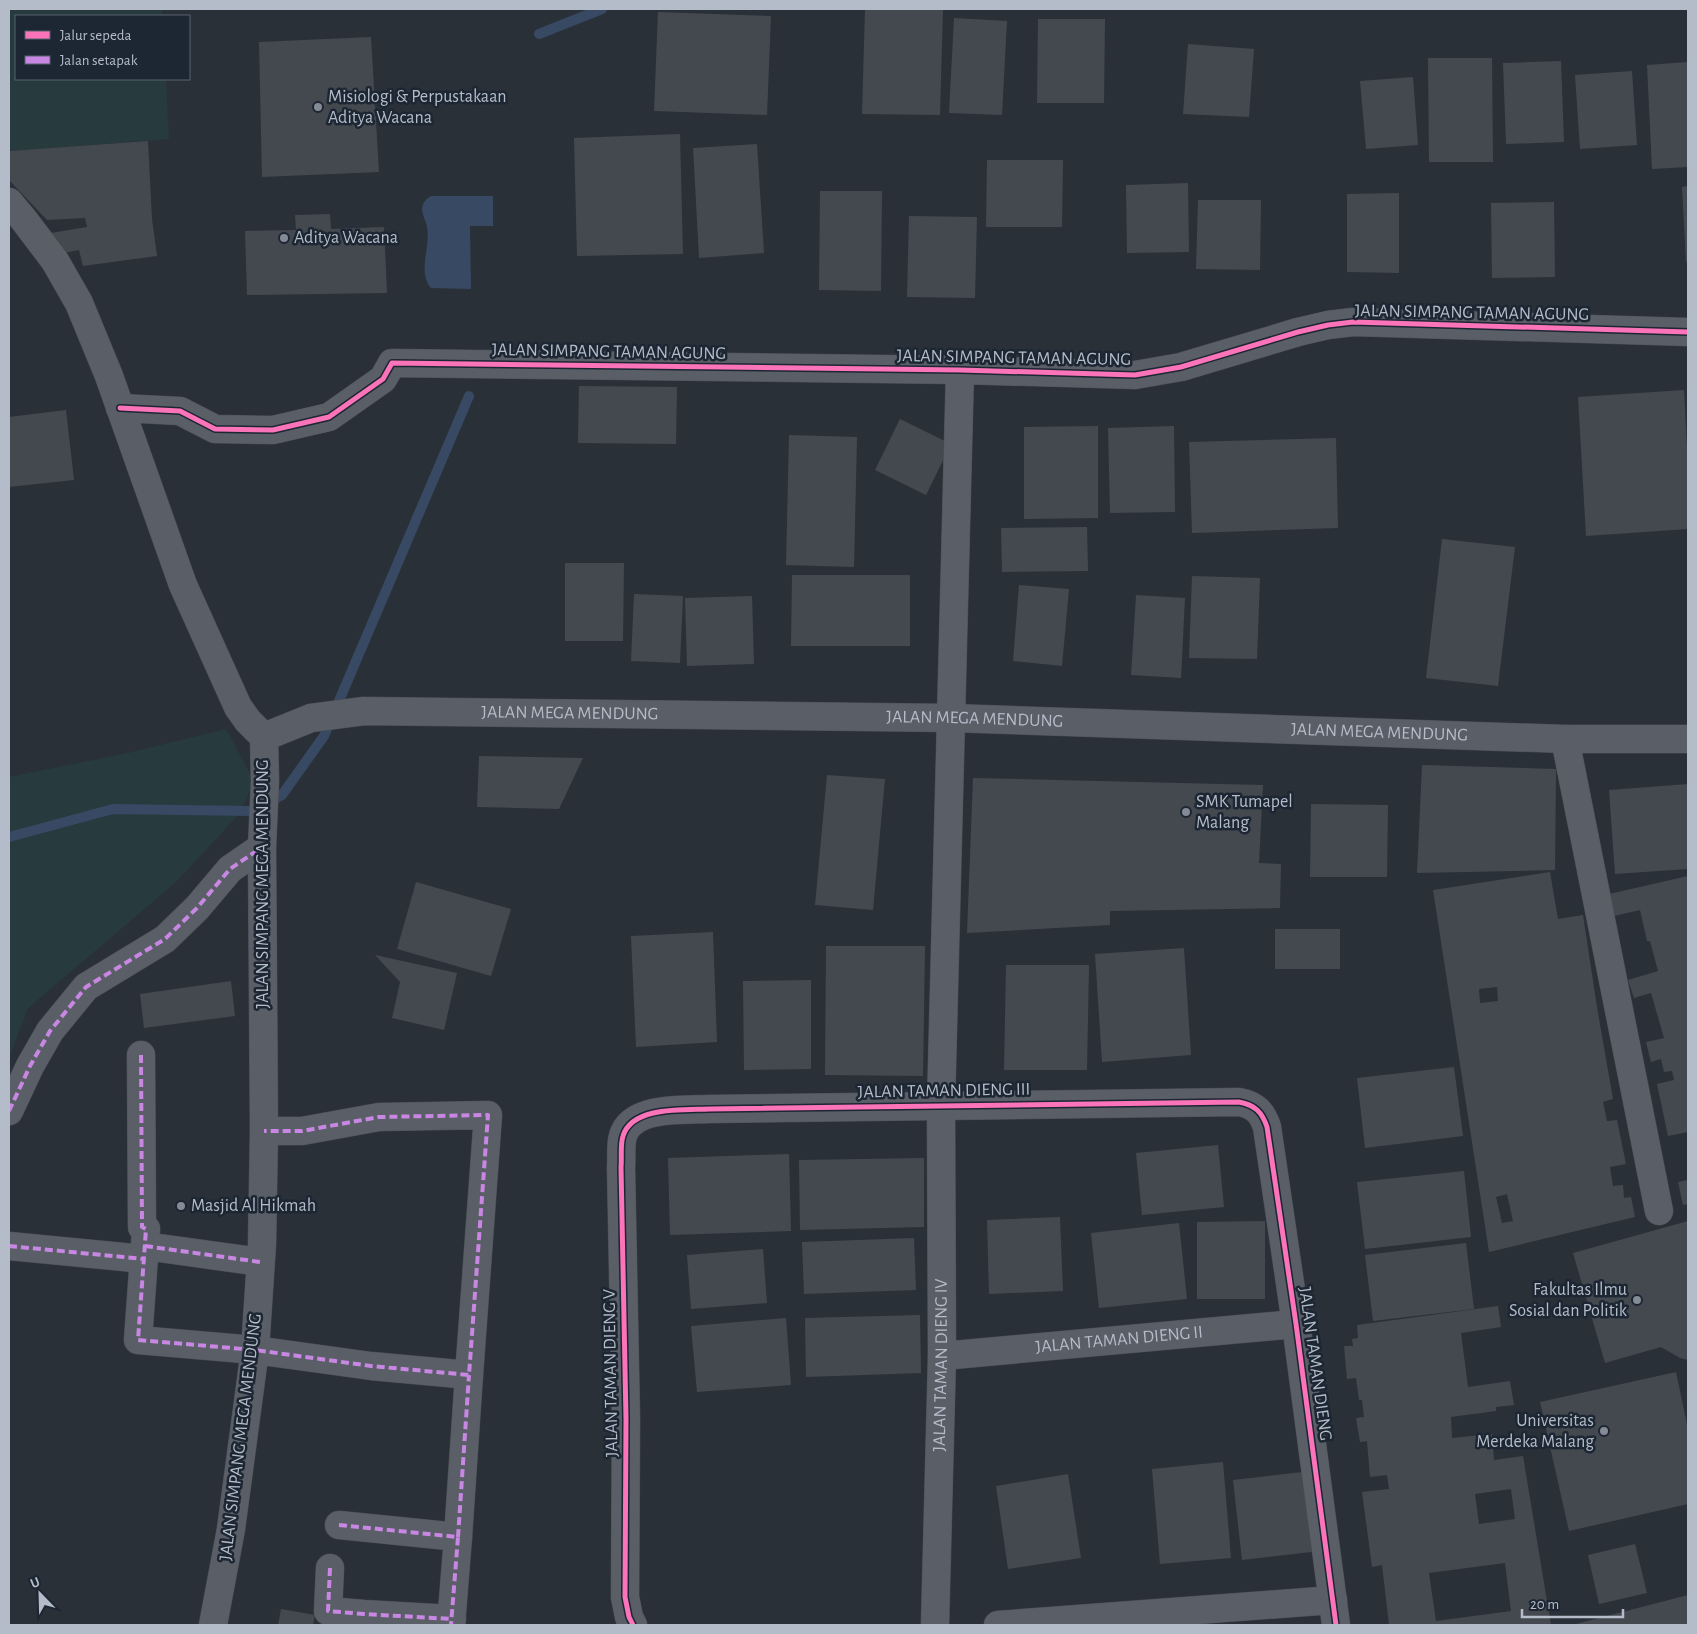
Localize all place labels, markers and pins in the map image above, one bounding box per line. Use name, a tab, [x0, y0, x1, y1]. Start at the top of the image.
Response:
place label: Misiologi & Perpustakaan Aditya Wacana	[328, 88, 507, 127]
marker: Misiologi & Perpustakaan Aditya Wacana	[312, 101, 324, 113]
place label: Aditya Wacana	[294, 229, 398, 247]
marker: Aditya Wacana	[278, 232, 290, 244]
place label: SMK Tumapel Malang	[1196, 793, 1293, 832]
marker: SMK Tumapel Malang	[1180, 806, 1192, 818]
place label: Masjid Al Hikmah	[191, 1197, 316, 1215]
marker: Masjid Al Hikmah	[175, 1200, 187, 1212]
place label: Fakultas Ilmu Sosial dan Politik	[1509, 1281, 1628, 1320]
marker: Fakultas Ilmu Sosial dan Politik	[1631, 1294, 1643, 1306]
place label: Universitas Merdeka Malang	[1476, 1412, 1594, 1451]
marker: Universitas Merdeka Malang	[1598, 1425, 1610, 1437]

